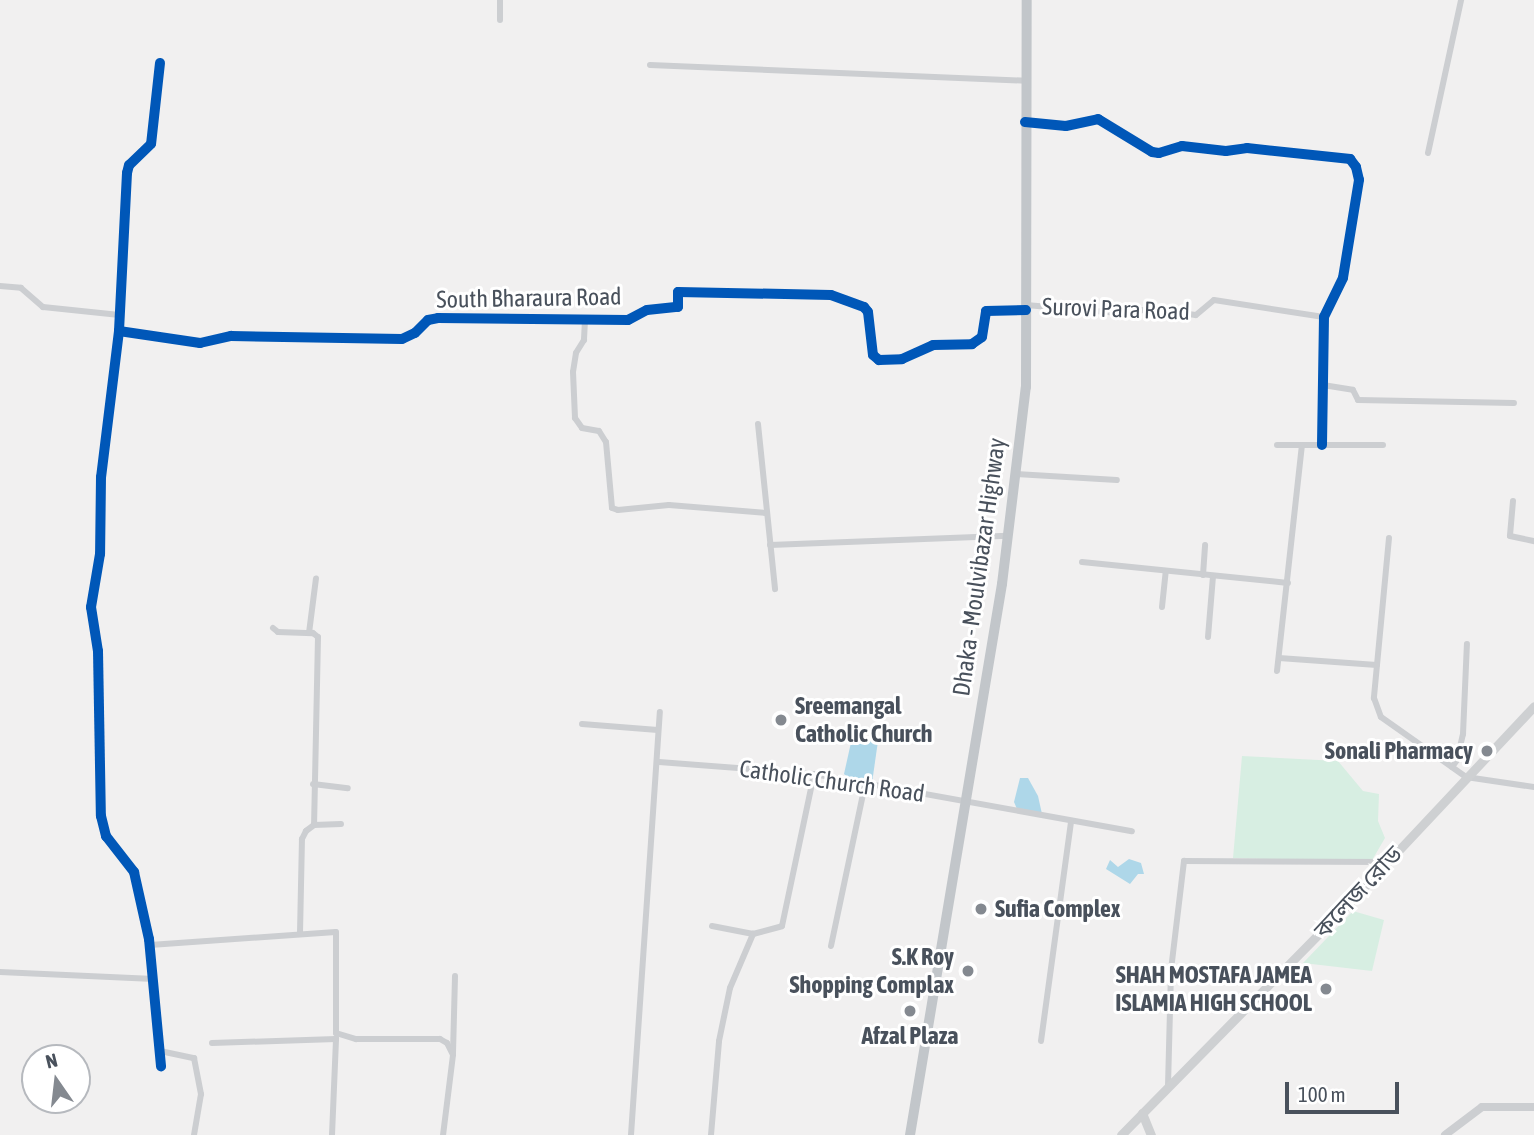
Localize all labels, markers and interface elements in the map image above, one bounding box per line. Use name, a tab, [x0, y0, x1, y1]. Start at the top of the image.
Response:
street label: South Bharaura Road	[436, 282, 622, 314]
street label: Surovi Para Road	[1042, 292, 1190, 326]
street label: Dhaka - Moulvibazar Highway	[947, 436, 1011, 698]
place label: Sreemangal Catholic Church	[795, 692, 932, 748]
marker: Sreemangal Catholic Church	[773, 712, 789, 728]
place label: Sonali Pharmacy	[1325, 737, 1473, 765]
marker: Sonali Pharmacy	[1479, 743, 1495, 759]
street label: Catholic Church Road	[738, 754, 926, 808]
street label: কলেজ রোড	[1308, 840, 1408, 944]
place label: Sufia Complex	[995, 895, 1120, 923]
marker: Sufia Complex	[973, 901, 989, 917]
place label: S.K Roy Shopping Complax	[790, 943, 954, 999]
place label: SHAH MOSTAFA JAMEA ISLAMIA HIGH SCHOOL	[1115, 961, 1312, 1017]
marker: S.K Roy Shopping Complax	[960, 963, 976, 979]
marker: SHAH MOSTAFA JAMEA ISLAMIA HIGH SCHOOL	[1318, 981, 1334, 997]
marker: Afzal Plaza	[902, 1003, 918, 1019]
place label: Afzal Plaza	[862, 1022, 958, 1050]
north arrow	[21, 1044, 91, 1114]
text: N	[43, 1049, 60, 1073]
scale bar	[1289, 1068, 1403, 1112]
text: 100 m	[1298, 1082, 1346, 1106]

